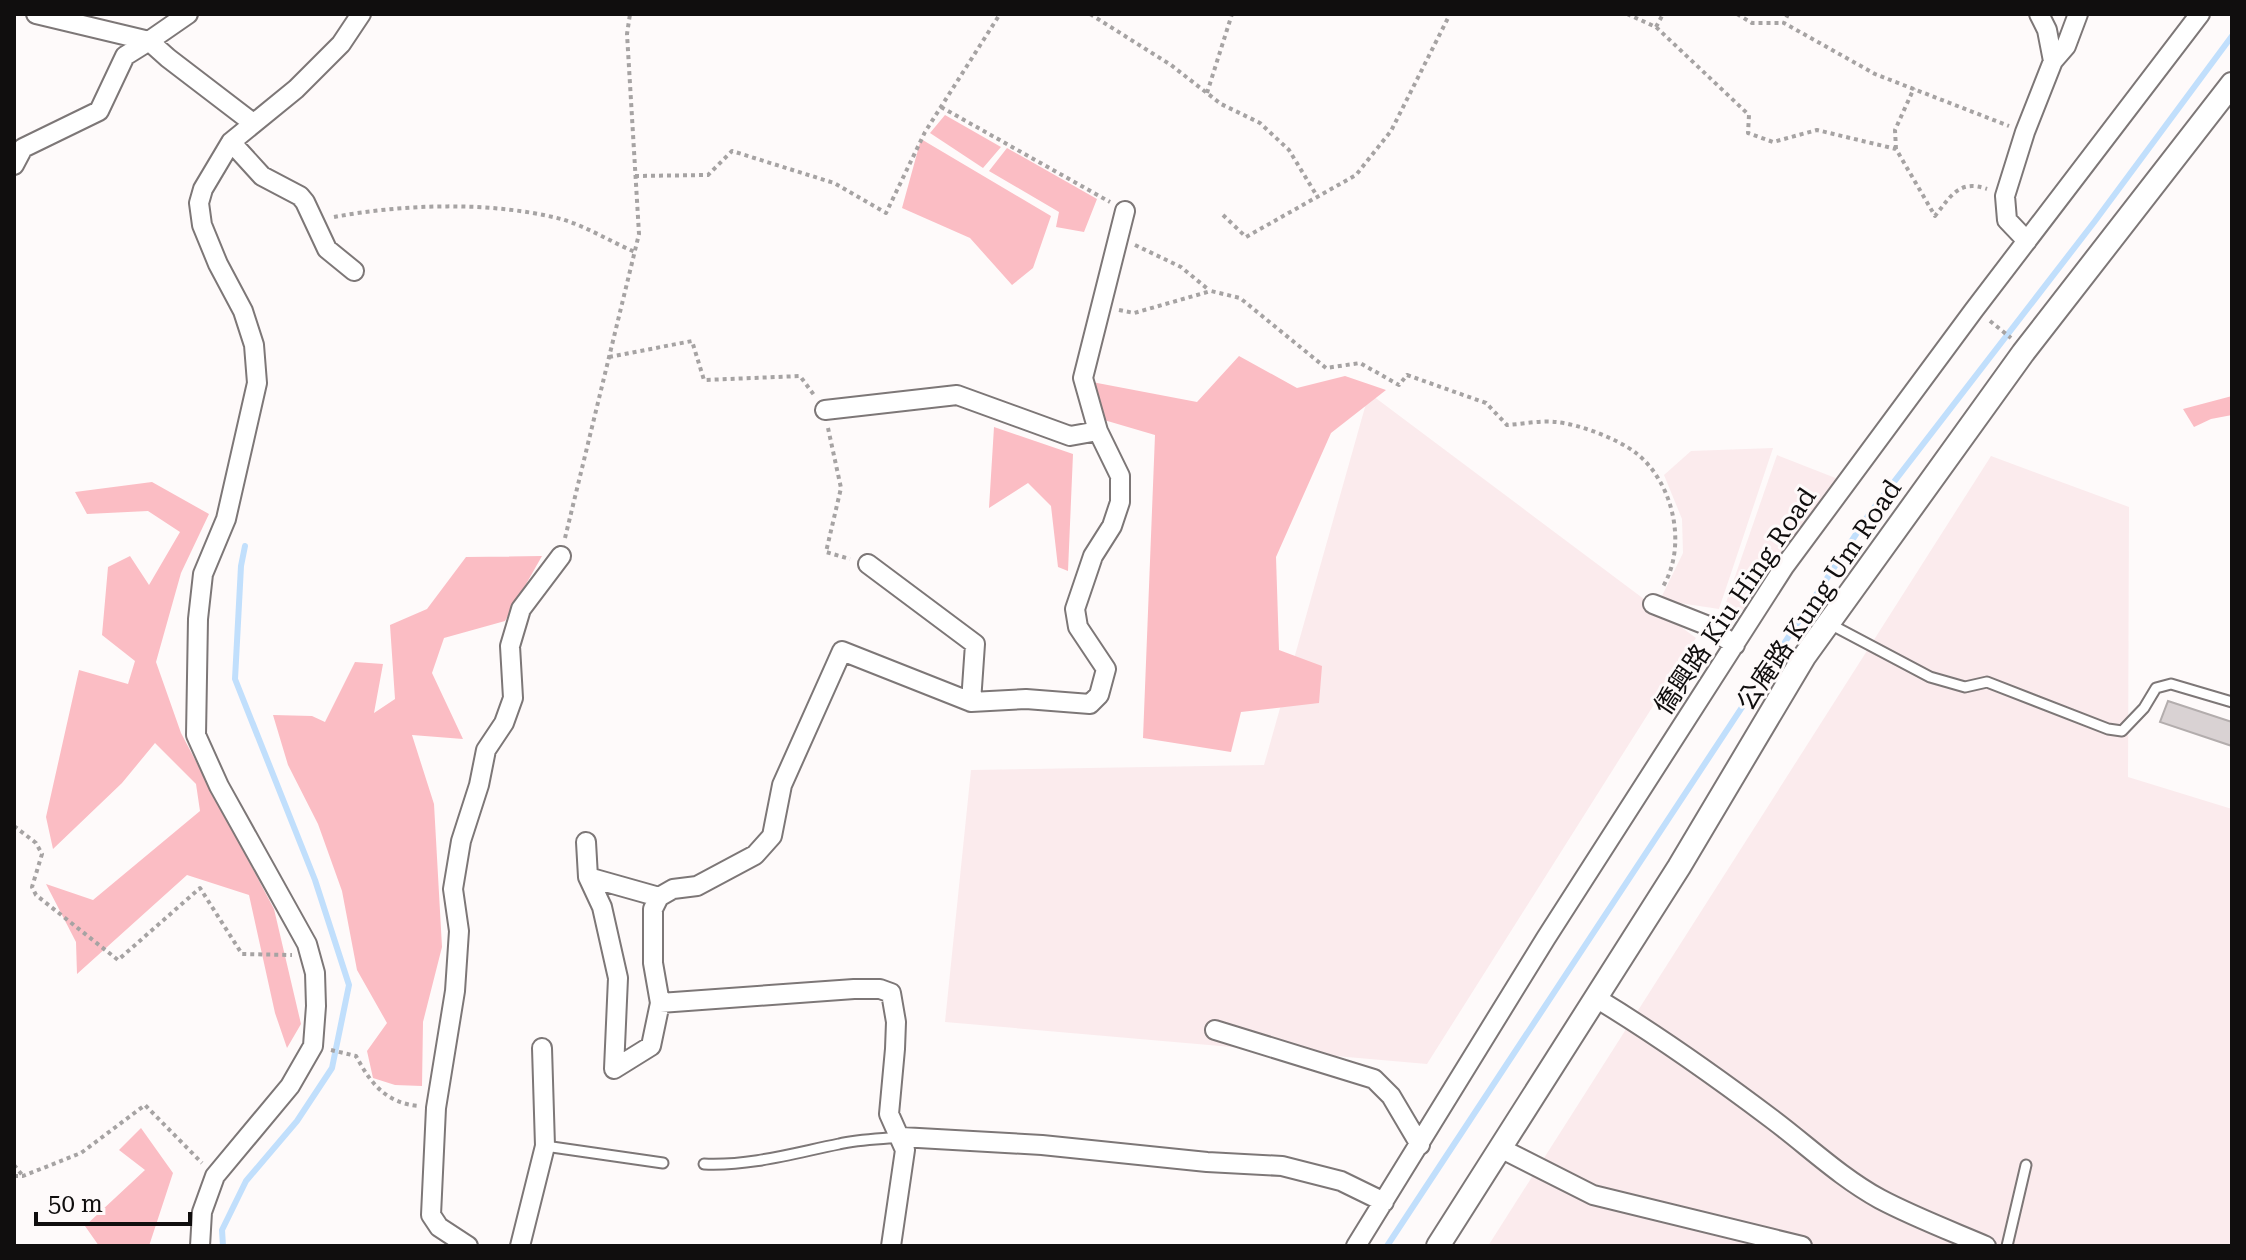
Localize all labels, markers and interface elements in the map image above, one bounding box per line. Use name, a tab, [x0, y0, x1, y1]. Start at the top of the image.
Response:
street label: 公庵路 Kung Um Road	[1731, 474, 1908, 716]
street label: 僑興路 Kiu Hing Road	[1648, 482, 1822, 720]
scale bar	[36, 1176, 190, 1226]
text: 50 m	[48, 1190, 103, 1218]

